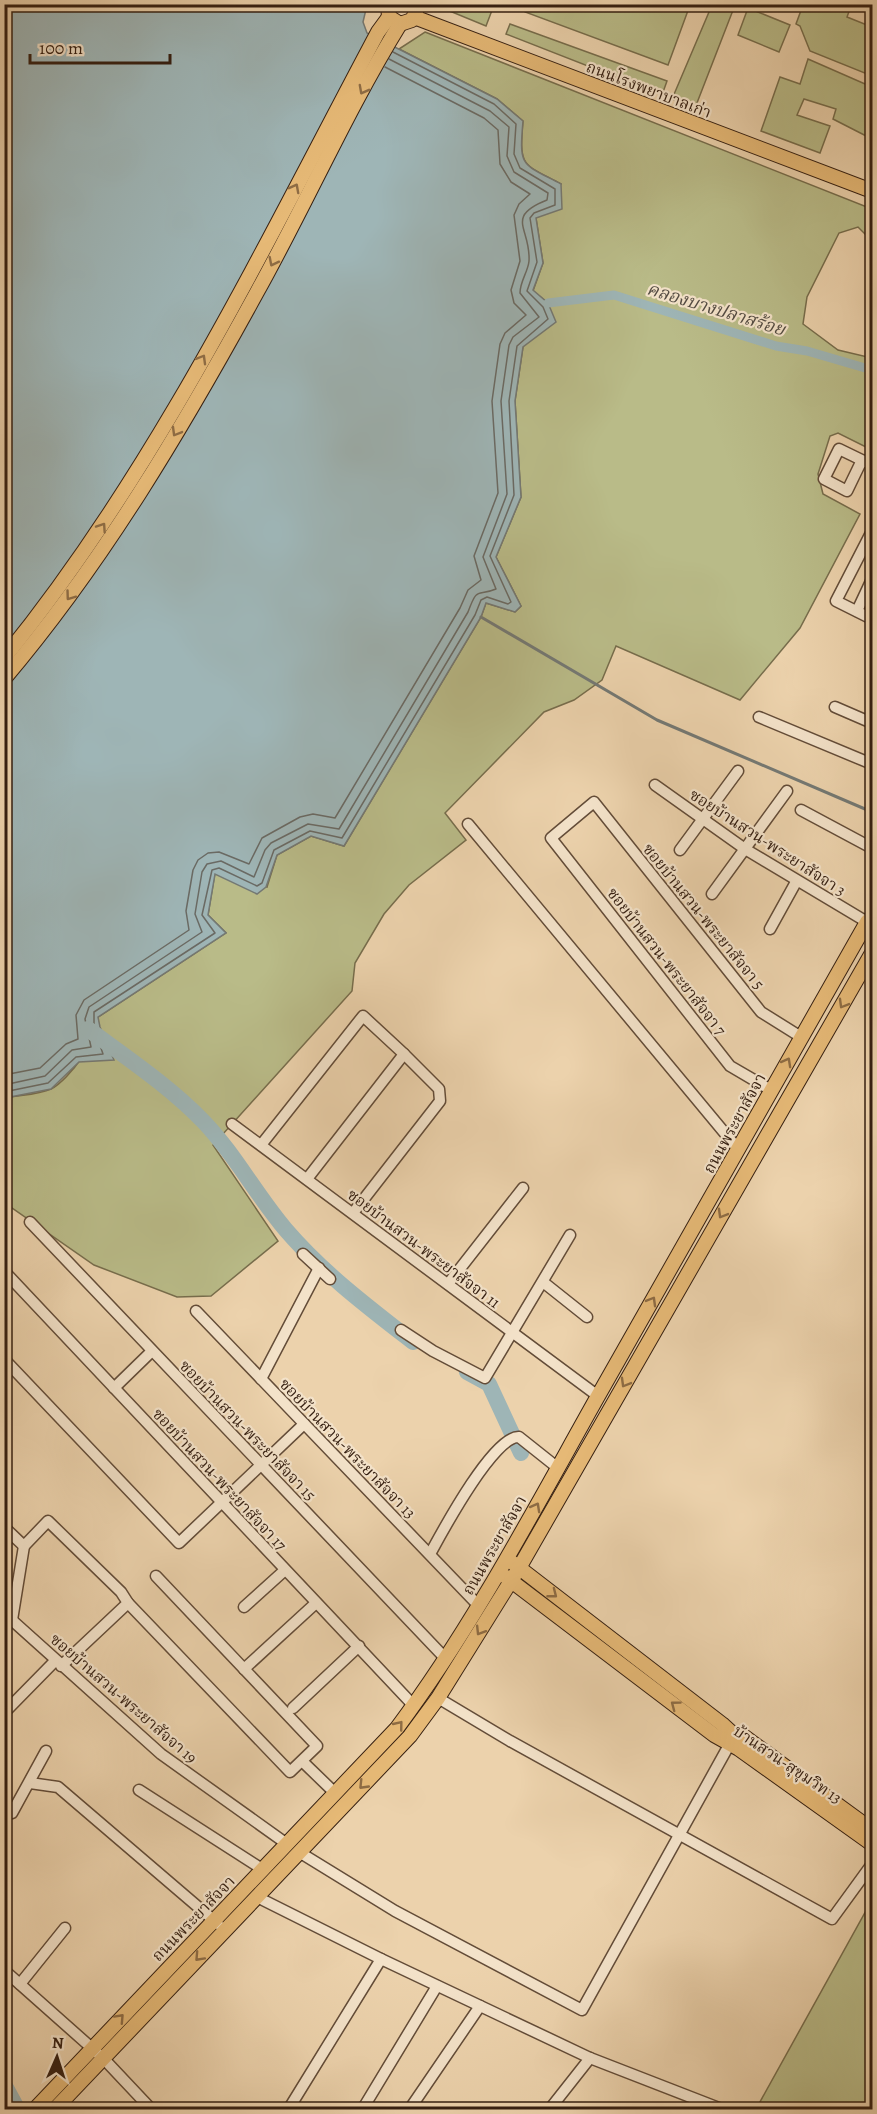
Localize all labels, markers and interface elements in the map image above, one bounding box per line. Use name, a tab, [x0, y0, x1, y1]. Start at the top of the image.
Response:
scale bar	[30, 27, 170, 65]
text: 100 m	[39, 36, 83, 60]
street label: ถนนโรงพยาบาลเก่า	[583, 56, 714, 124]
one-way arrow	[359, 84, 370, 94]
one-way arrow	[288, 184, 299, 194]
one-way arrow	[268, 256, 280, 267]
water label: คลองบางปลาสร้อย	[644, 277, 789, 342]
one-way arrow	[194, 355, 206, 365]
one-way arrow	[171, 426, 183, 436]
one-way arrow	[95, 522, 106, 533]
one-way arrow	[66, 589, 77, 600]
street label: ซอยบ้านสวน-พระยาสัจจา 3	[685, 784, 850, 902]
street label: ซอยบ้านสวน-พระยาสัจจา 5	[637, 839, 769, 994]
street label: ซอยบ้านสวน-พระยาสัจจา 7	[601, 883, 731, 1040]
one-way arrow	[839, 998, 851, 1008]
one-way arrow	[780, 1057, 791, 1068]
street label: ถนนพระยาสัจจา	[698, 1069, 772, 1178]
street label: ซอยบ้านสวน-พระยาสัจจา 11	[342, 1184, 505, 1314]
one-way arrow	[718, 1208, 730, 1219]
one-way arrow	[645, 1296, 656, 1307]
street label: ซอยบ้านสวน-พระยาสัจจา 15	[174, 1356, 321, 1506]
street label: ซอยบ้านสวน-พระยาสัจจา 13	[274, 1374, 420, 1524]
one-way arrow	[621, 1377, 632, 1388]
street label: ซอยบ้านสวน-พระยาสัจจา 17	[147, 1404, 291, 1556]
street label: ถนนพระยาสัจจา	[457, 1492, 532, 1599]
one-way arrow	[528, 1503, 540, 1513]
one-way arrow	[546, 1586, 557, 1597]
one-way arrow	[476, 1625, 488, 1635]
street label: ซอยบ้านสวน-พระยาสัจจา 19	[45, 1629, 202, 1769]
one-way arrow	[671, 1701, 682, 1712]
street label: บ้านสวน-สุขุมวิท 13	[729, 1720, 846, 1809]
one-way arrow	[392, 1721, 403, 1732]
one-way arrow	[359, 1778, 370, 1789]
street label: ถนนพระยาสัจจา	[147, 1871, 240, 1966]
one-way arrow	[195, 1949, 206, 1960]
one-way arrow	[113, 2015, 124, 2025]
north arrow	[27, 2027, 87, 2087]
text: N	[51, 2032, 64, 2054]

